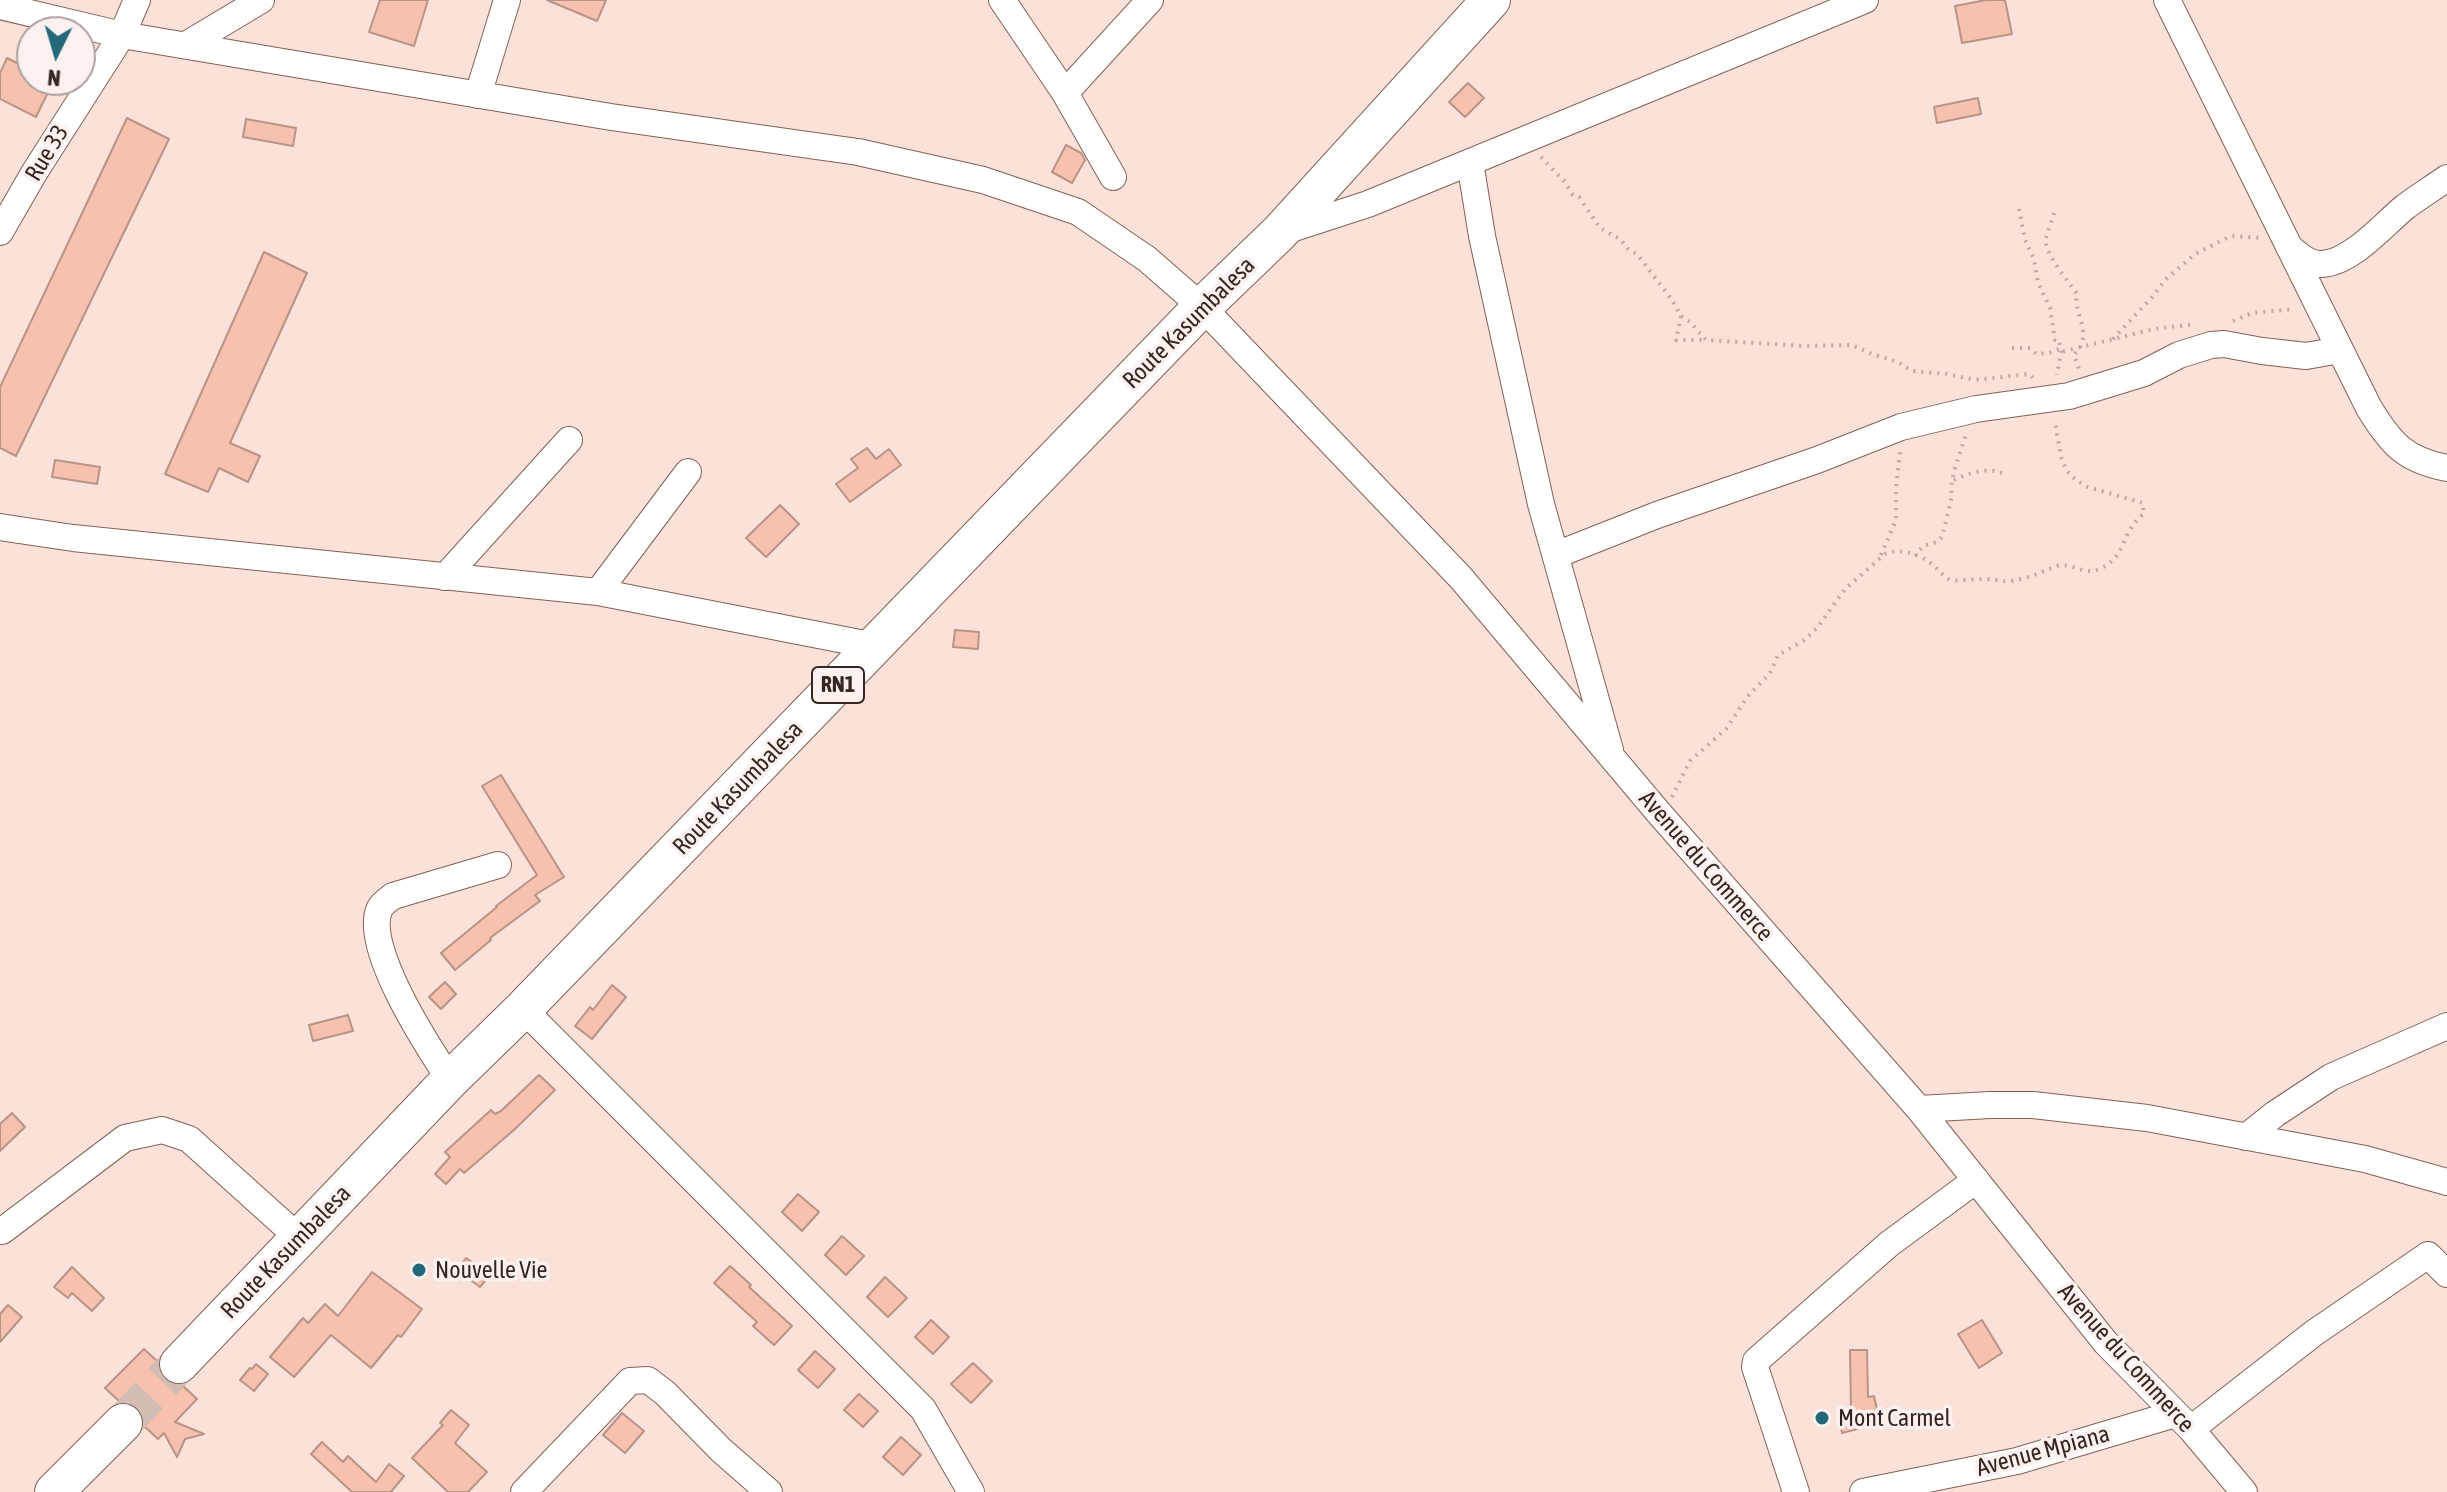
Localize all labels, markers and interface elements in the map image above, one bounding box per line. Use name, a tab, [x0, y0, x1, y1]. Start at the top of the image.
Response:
north arrow	[16, 16, 96, 96]
text: N	[46, 64, 62, 91]
street label: Rue 33	[19, 120, 75, 186]
street label: Route Kasumbalesa	[1117, 251, 1261, 395]
road number: RN1	[812, 667, 864, 703]
street label: Route Kasumbalesa	[667, 715, 809, 861]
street label: Avenue du Commerce	[1633, 785, 1779, 947]
street label: Route Kasumbalesa	[215, 1179, 357, 1325]
place label: Nouvelle Vie	[435, 1256, 547, 1284]
marker: Nouvelle Vie	[410, 1261, 428, 1279]
street label: Avenue du Commerce	[2052, 1278, 2200, 1438]
place label: Mont Carmel	[1838, 1404, 1951, 1432]
marker: Mont Carmel	[1813, 1409, 1831, 1427]
street label: Avenue Mpiana	[1973, 1419, 2113, 1483]

